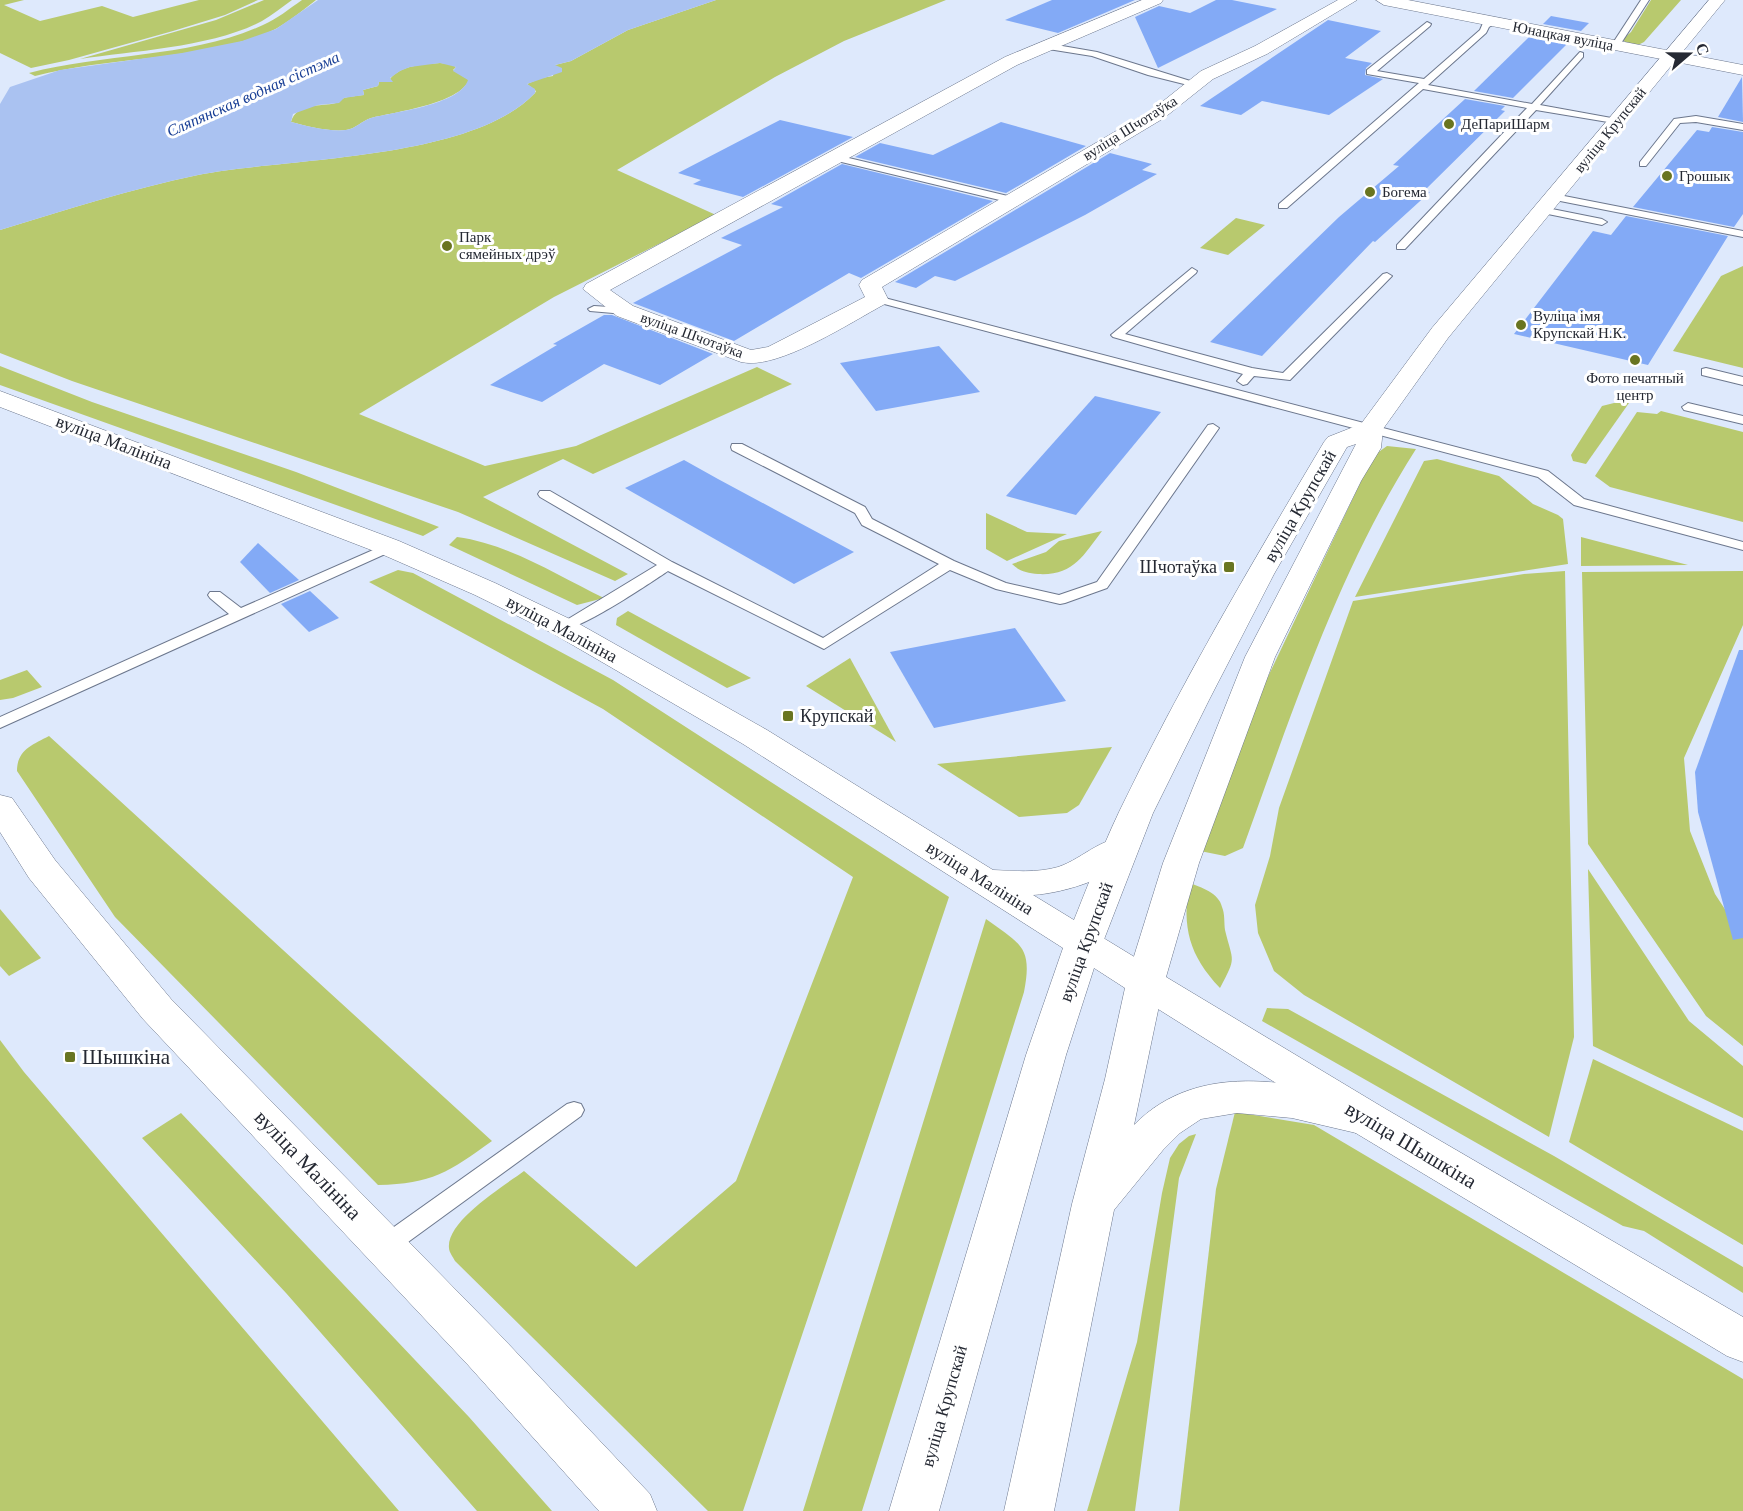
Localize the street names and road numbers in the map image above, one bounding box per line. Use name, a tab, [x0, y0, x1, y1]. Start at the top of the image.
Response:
street label: Юнацкая вуліца	[1511, 18, 1615, 54]
street label: вуліца Крупскай	[1571, 84, 1649, 176]
street label: вуліца Шчотаўка	[1080, 92, 1180, 163]
street label: вуліца Шчотаўка	[638, 309, 746, 361]
street label: вуліца Малініна	[53, 411, 175, 473]
street label: вуліца Крупскай	[1260, 446, 1340, 565]
street label: вуліца Малініна	[503, 591, 621, 667]
street label: вуліца Малініна	[923, 837, 1037, 919]
street label: вуліца Крупскай	[1055, 879, 1117, 1004]
street label: вуліца Шышкіна	[1341, 1096, 1482, 1194]
street label: вуліца Малініна	[250, 1105, 367, 1225]
street label: вуліца Крупскай	[917, 1342, 971, 1469]

